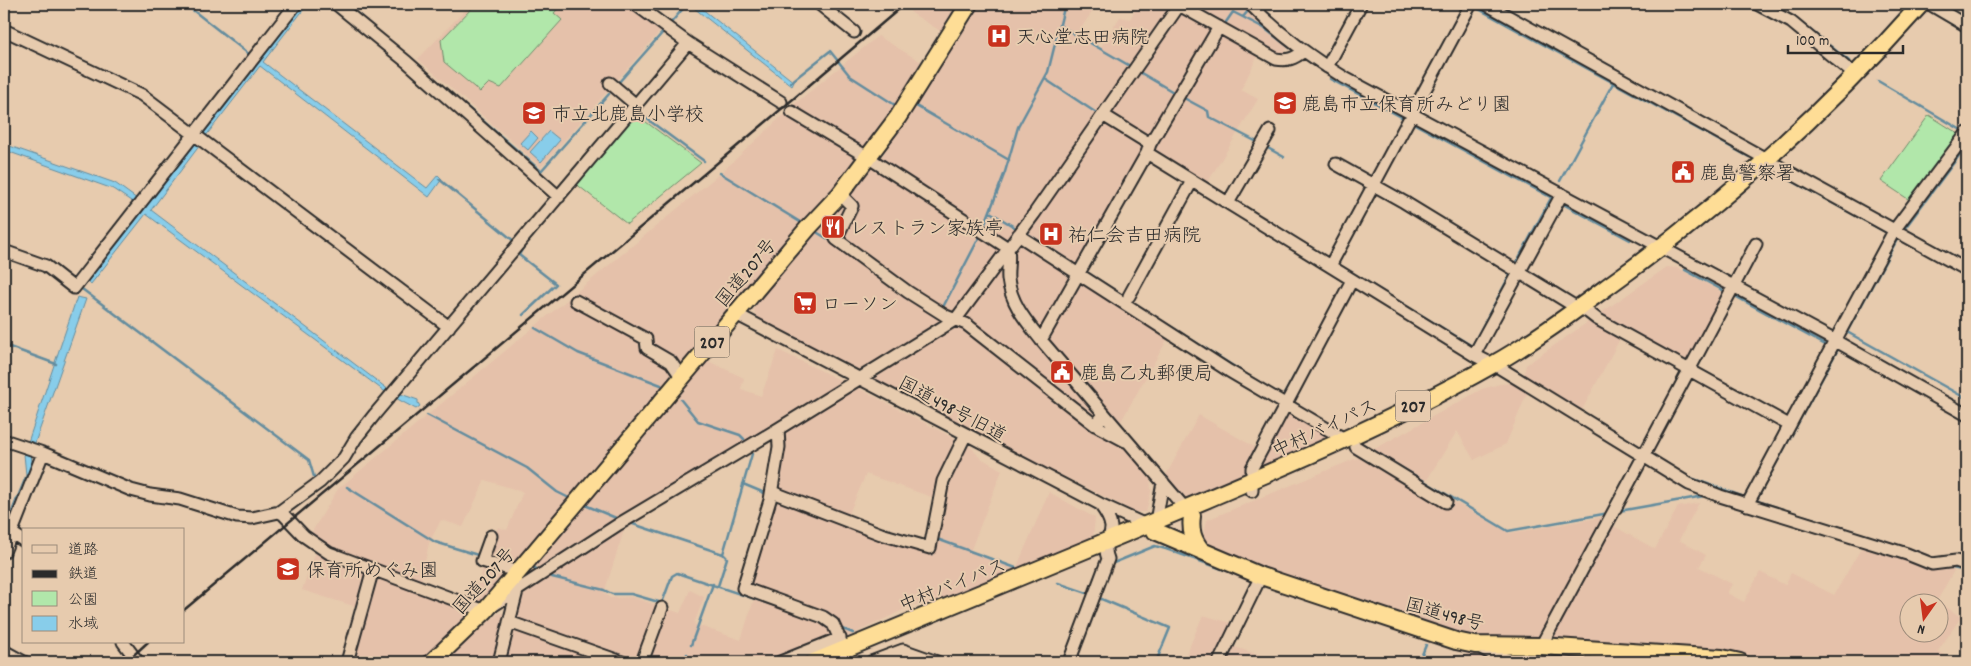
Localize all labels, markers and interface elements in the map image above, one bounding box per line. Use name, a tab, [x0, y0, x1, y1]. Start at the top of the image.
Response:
scale bar	[1788, 22, 1904, 54]
hospital icon: 天心堂志田病院	[986, 23, 1012, 49]
place label: 天心堂志田病院	[1016, 26, 1149, 53]
text: 100 m	[1796, 31, 1829, 53]
school or university icon: 鹿島市立保育所みどり園	[1272, 90, 1298, 116]
place label: 鹿島市立保育所みどり園	[1302, 93, 1511, 120]
school or university icon: 市立北鹿島小学校	[521, 100, 547, 126]
place label: 市立北鹿島小学校	[552, 103, 704, 130]
public building icon: 鹿島警察署	[1670, 159, 1696, 185]
place label: 鹿島警察署	[1700, 162, 1795, 189]
restaurant icon: レストラン家族亭	[820, 214, 846, 240]
place label: レストラン家族亭	[850, 217, 1004, 244]
hospital icon: 祐仁会吉田病院	[1038, 221, 1064, 247]
place label: 祐仁会吉田病院	[1068, 224, 1201, 251]
street label: 国道207号	[711, 234, 785, 315]
supermarket icon: ローソン	[792, 290, 818, 316]
place label: ローソン	[822, 293, 898, 320]
road number: 207	[694, 327, 730, 358]
public building icon: 鹿島乙丸郵便局	[1049, 359, 1075, 385]
place label: 鹿島乙丸郵便局	[1080, 362, 1213, 389]
street label: 国道498号旧道	[892, 371, 1010, 451]
road number: 207	[1396, 391, 1430, 422]
street label: 中村バイパス	[1268, 394, 1383, 466]
legend	[22, 528, 185, 644]
text: 道路	[68, 540, 98, 562]
street label: 国道207号	[448, 542, 523, 622]
street label: 中村バイパス	[896, 553, 1011, 621]
school or university icon: 保育所めぐみ園	[275, 556, 301, 582]
place label: 保育所めぐみ園	[306, 559, 438, 586]
text: 鉄道	[68, 564, 98, 586]
text: 公園	[68, 590, 98, 612]
street label: 国道498号	[1401, 593, 1487, 640]
north arrow	[1898, 594, 1948, 644]
text: 水域	[68, 614, 98, 636]
text: N	[1915, 618, 1927, 639]

